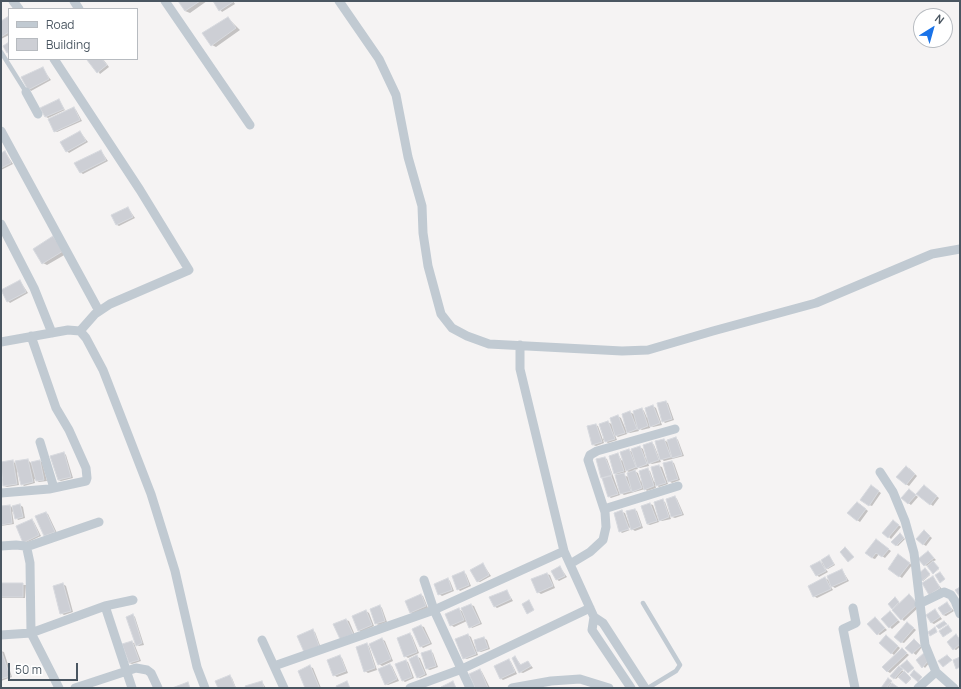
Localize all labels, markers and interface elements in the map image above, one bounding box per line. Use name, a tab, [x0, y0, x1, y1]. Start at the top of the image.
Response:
legend	[8, 8, 138, 60]
north arrow	[913, 8, 953, 48]
text: N	[932, 10, 948, 27]
text: Road	[46, 16, 74, 33]
text: Building	[46, 36, 90, 53]
scale bar	[10, 655, 80, 681]
text: 50 m	[15, 661, 42, 678]

